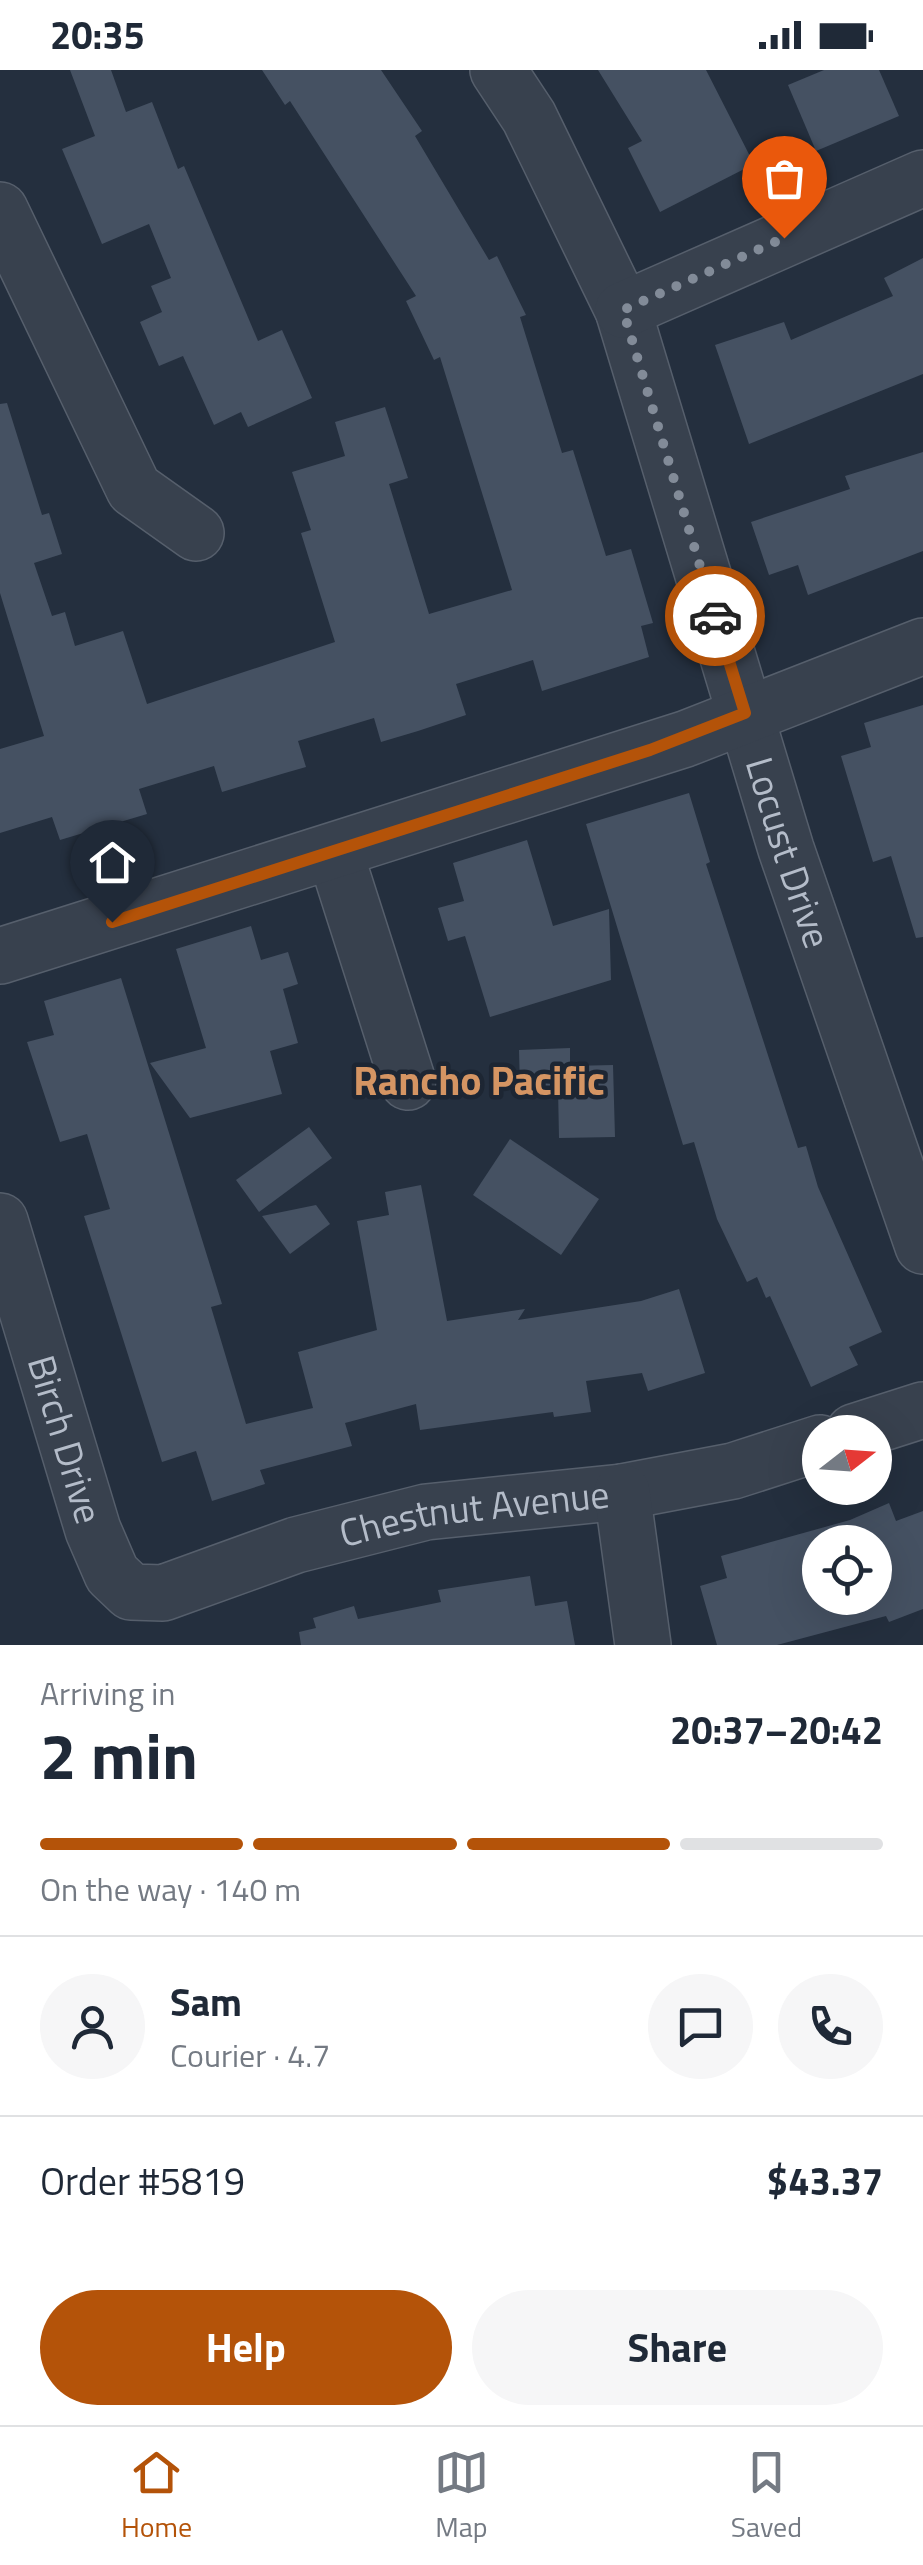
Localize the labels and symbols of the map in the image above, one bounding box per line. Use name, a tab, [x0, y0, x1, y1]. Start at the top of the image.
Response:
pin	[742, 136, 827, 239]
courier	[665, 566, 765, 666]
street label: Locust Drive	[731, 750, 847, 955]
pin	[70, 820, 155, 923]
district label: Rancho Pacific	[353, 1050, 605, 1111]
street label: Birch Drive	[13, 1348, 118, 1531]
north arrow	[802, 1415, 892, 1505]
street label: Chestnut Avenue	[333, 1464, 612, 1562]

